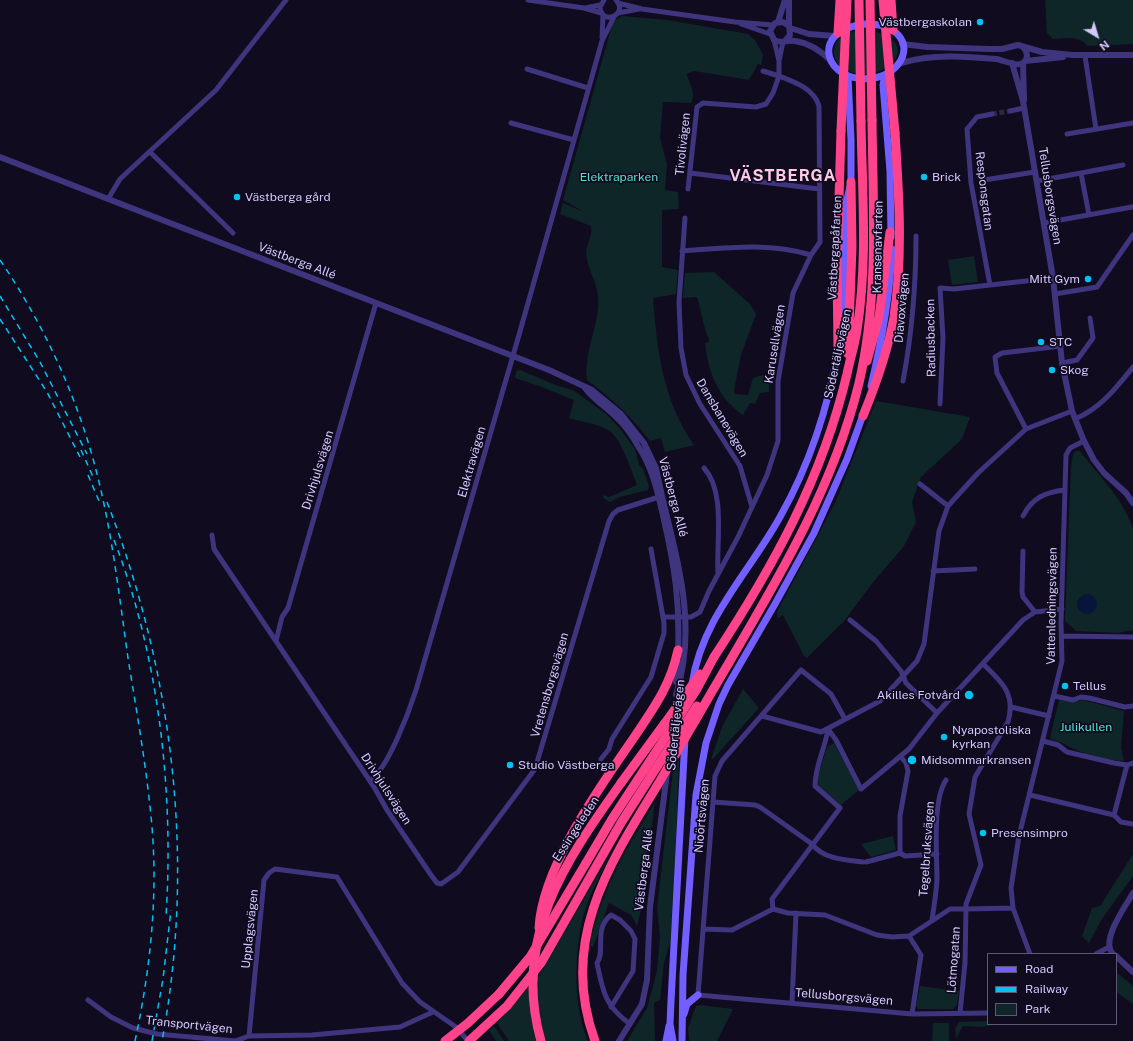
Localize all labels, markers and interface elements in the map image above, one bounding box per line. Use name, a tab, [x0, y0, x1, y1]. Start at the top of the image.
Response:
place label: Västbergaskolan	[879, 15, 972, 29]
north arrow	[1077, 16, 1117, 56]
marker: Västbergaskolan	[975, 17, 985, 27]
text: N	[1097, 38, 1111, 53]
street label: Tivolivägen	[673, 112, 693, 176]
street label: Tellusborgsvägen	[1035, 146, 1065, 246]
street label: Responsgatan	[972, 151, 996, 231]
district label: VÄSTBERGA	[730, 166, 836, 186]
park label: Elektraparken	[580, 170, 658, 184]
place label: Brick	[932, 170, 961, 184]
marker: Brick	[919, 172, 929, 182]
place label: Västberga gård	[245, 190, 331, 204]
marker: Västberga gård	[232, 192, 242, 202]
street label: Västbergapåfarten	[825, 195, 845, 301]
street label: Kransenavfarten	[870, 201, 886, 293]
street label: Västberga Allé	[256, 240, 338, 282]
street label: Diavoxvägen	[892, 272, 912, 344]
place label: Mitt Gym	[1029, 272, 1080, 286]
marker: Mitt Gym	[1083, 274, 1093, 284]
street label: Radiusbacken	[923, 299, 939, 377]
street label: Karusellvägen	[762, 304, 788, 384]
street label: Södertäljevägen	[821, 308, 855, 400]
place label: STC	[1049, 335, 1072, 349]
marker: STC	[1036, 337, 1046, 347]
place label: Skog	[1060, 363, 1089, 377]
marker: Skog	[1047, 365, 1057, 375]
street label: Dansbanevägen	[693, 376, 751, 460]
street label: Elektravägen	[455, 425, 489, 499]
street label: Drivhjulsvägen	[299, 429, 337, 511]
street label: Västberga Allé	[655, 455, 691, 539]
street label: Vattenledningsvägen	[1044, 547, 1060, 665]
street label: Vretensborgsvägen	[528, 631, 572, 739]
street label: Södertäljevägen	[664, 679, 688, 771]
place label: Tellus	[1073, 679, 1106, 693]
marker: Tellus	[1060, 681, 1070, 691]
place label: Akilles Fotvård	[877, 688, 960, 702]
marker: Akilles Fotvård	[963, 689, 975, 701]
park label: Julikullen	[1060, 720, 1112, 734]
place label: Nyapostoliska kyrkan	[952, 723, 1031, 751]
marker: Nyapostoliska kyrkan	[939, 732, 949, 742]
street label: Drivhjulsvägen	[358, 751, 414, 827]
place label: Midsommarkransen	[921, 753, 1031, 767]
marker: Midsommarkransen	[906, 754, 918, 766]
place label: Studio Västberga	[518, 758, 614, 772]
marker: Studio Västberga	[505, 760, 515, 770]
street label: Nioörtsvägen	[692, 778, 712, 854]
street label: Essingeleden	[550, 794, 602, 864]
street label: Tegelbruksvägen	[916, 801, 938, 897]
place label: Presensimpro	[991, 826, 1068, 840]
street label: Västberga Allé	[632, 828, 656, 912]
marker: Presensimpro	[978, 828, 988, 838]
street label: Upplagsvägen	[239, 889, 261, 969]
street label: Lötmogatan	[944, 926, 964, 994]
legend	[987, 953, 1117, 1025]
text: Road	[1025, 962, 1053, 976]
text: Railway	[1025, 982, 1068, 996]
street label: Tellusborgsvägen	[794, 986, 894, 1008]
text: Park	[1025, 1002, 1051, 1016]
street label: Transportvägen	[145, 1013, 233, 1037]

